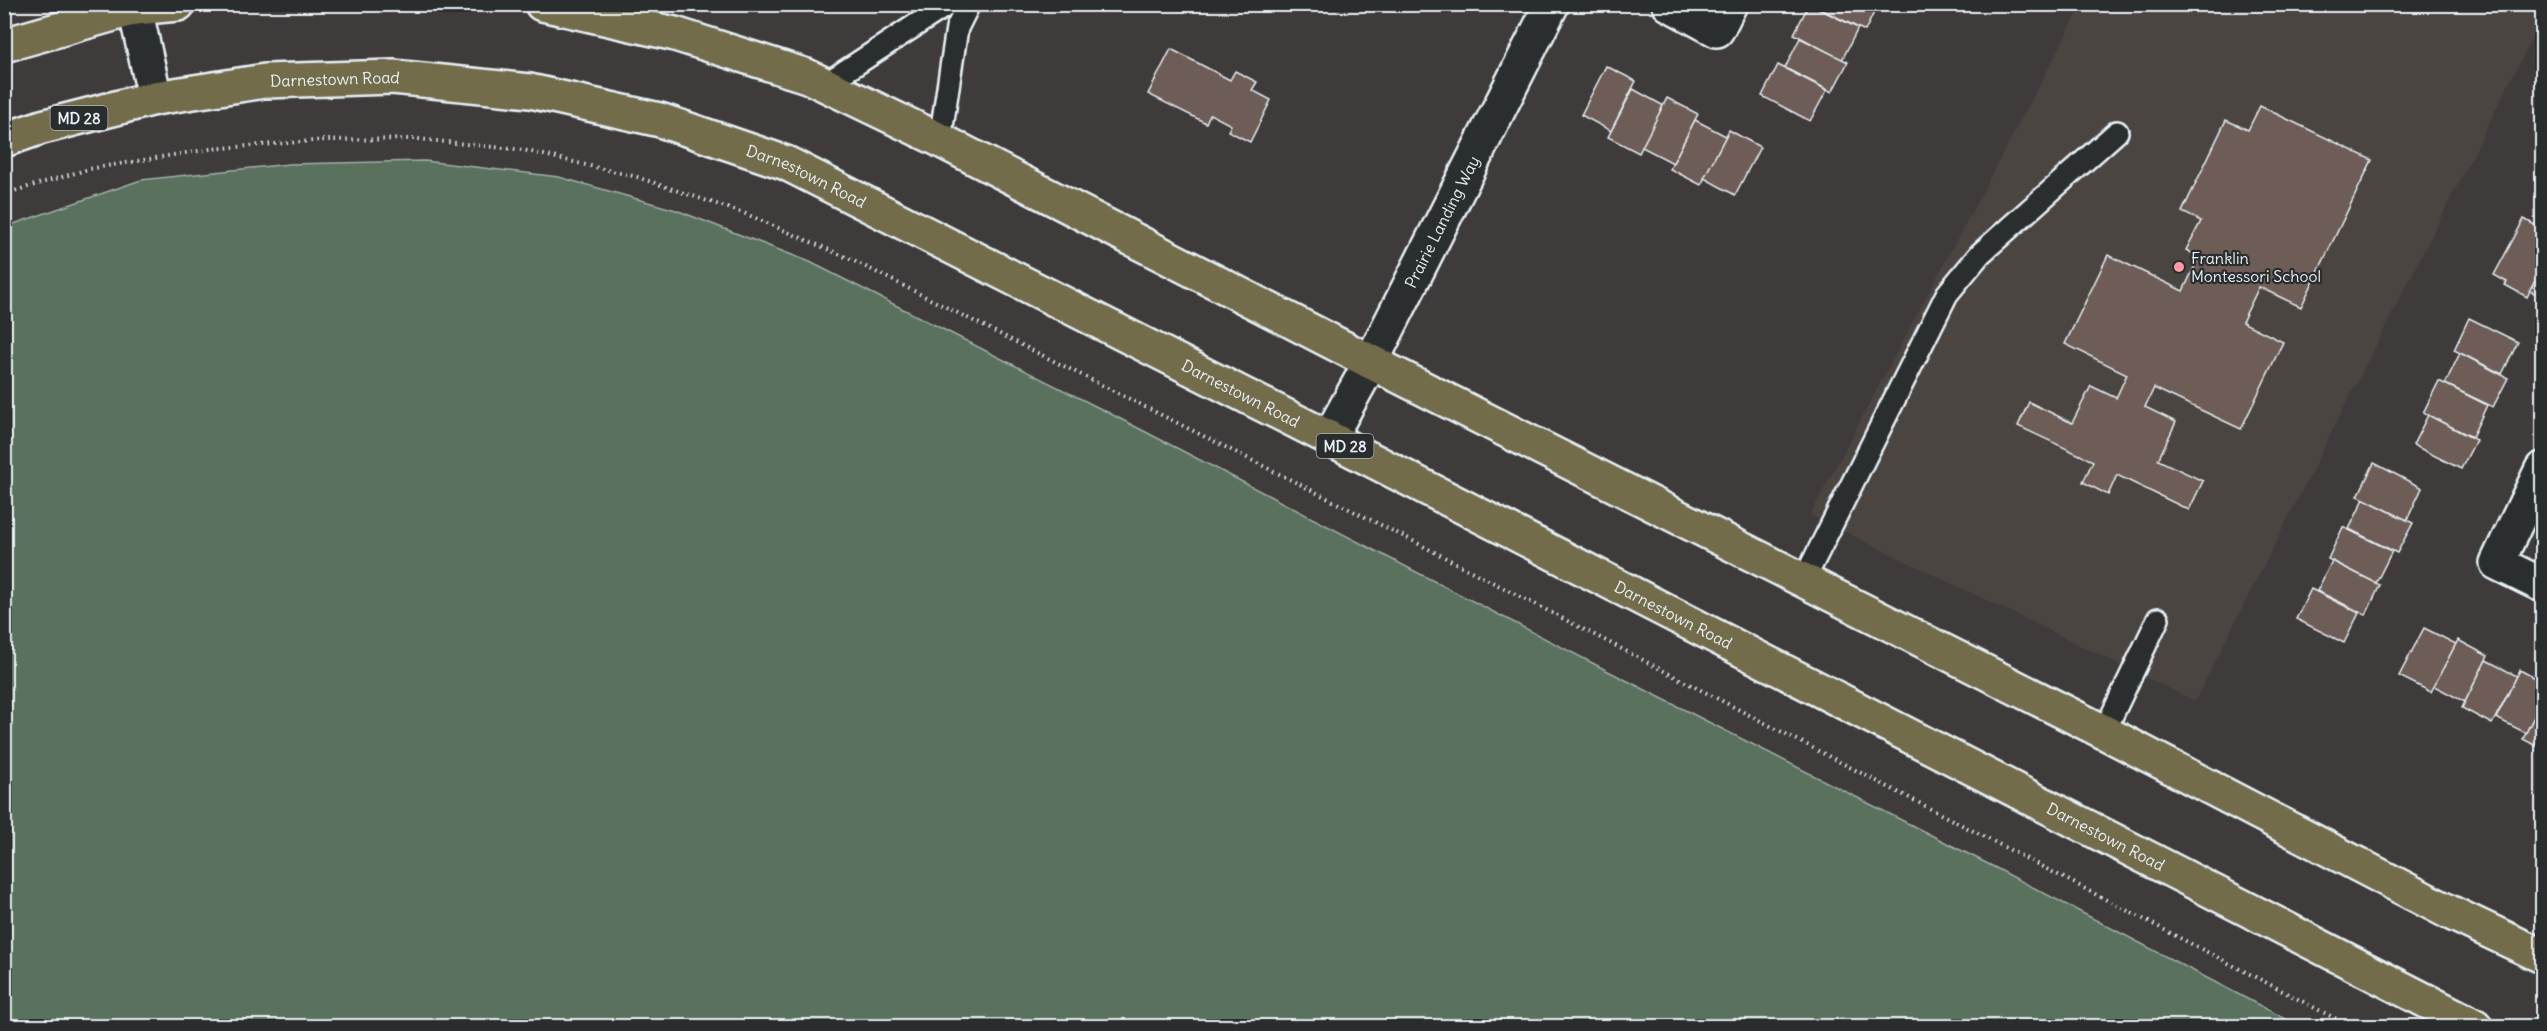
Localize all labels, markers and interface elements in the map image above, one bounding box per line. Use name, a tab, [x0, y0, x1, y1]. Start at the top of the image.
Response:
street label: Darnestown Road	[270, 67, 401, 91]
road number: MD 28	[50, 106, 107, 130]
street label: Darnestown Road	[744, 140, 870, 212]
street label: Prairie Landing Way	[1400, 152, 1484, 291]
place label: Franklin Montessori School	[2191, 248, 2321, 286]
marker: Franklin Montessori School	[2172, 260, 2186, 274]
street label: Darnestown Road	[1178, 355, 1303, 432]
road number: MD 28	[1316, 434, 1374, 458]
street label: Darnestown Road	[1611, 576, 1736, 653]
street label: Darnestown Road	[2043, 798, 2168, 875]

